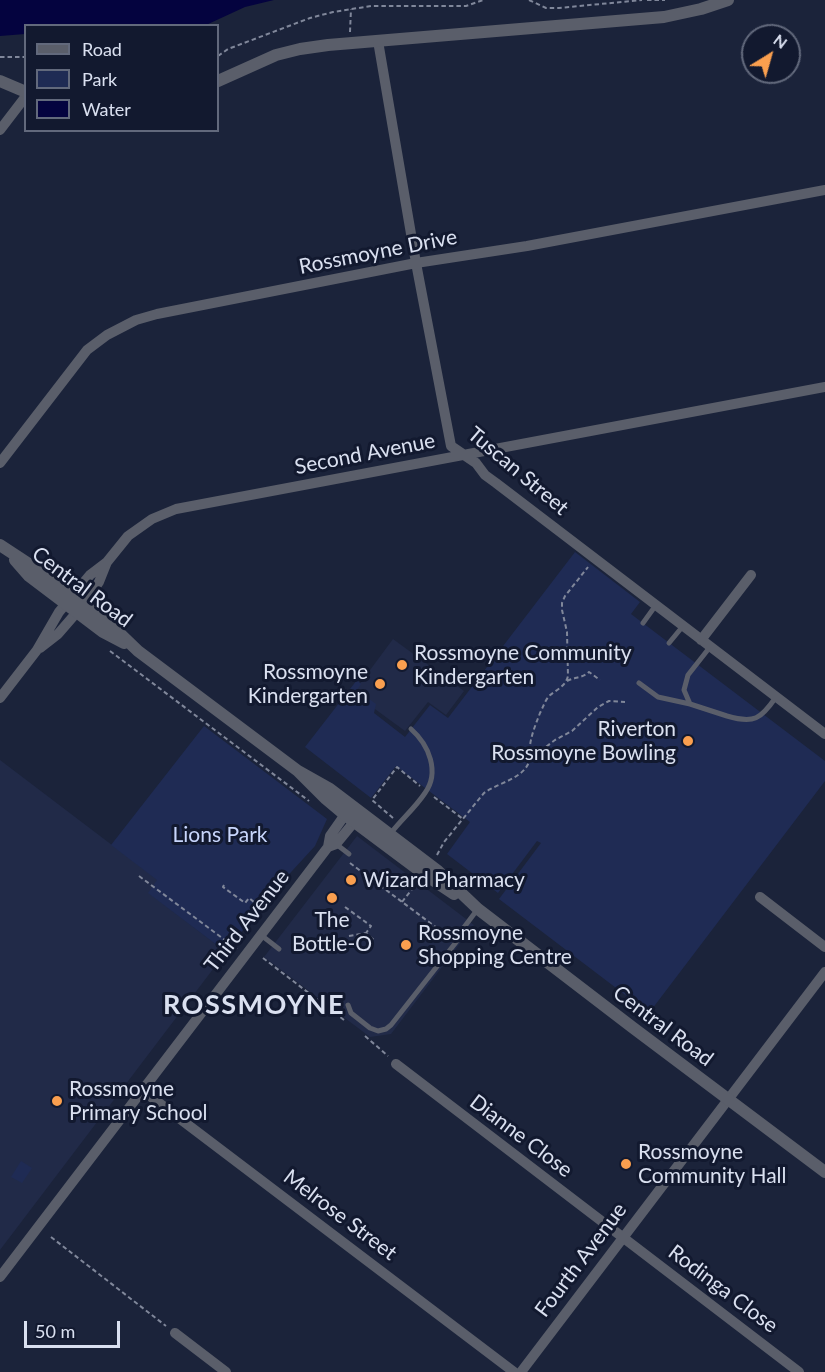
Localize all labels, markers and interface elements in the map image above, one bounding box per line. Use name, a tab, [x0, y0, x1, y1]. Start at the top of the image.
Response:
legend	[24, 24, 219, 132]
north arrow	[741, 24, 801, 84]
text: N	[770, 30, 792, 52]
text: Road	[82, 38, 122, 60]
text: Park	[82, 68, 117, 90]
text: Water	[82, 98, 131, 120]
street label: Rossmoyne Drive	[297, 224, 459, 280]
street label: Tuscan Street	[462, 422, 574, 520]
street label: Second Avenue	[293, 428, 437, 480]
street label: Central Road	[27, 541, 137, 633]
place label: Rossmoyne Community Kindergarten	[414, 640, 632, 690]
marker: Rossmoyne Community Kindergarten	[395, 658, 409, 672]
place label: Rossmoyne Kindergarten	[248, 659, 368, 709]
marker: Rossmoyne Kindergarten	[373, 677, 387, 691]
place label: Riverton Rossmoyne Bowling	[491, 716, 676, 766]
marker: Riverton Rossmoyne Bowling	[681, 734, 695, 748]
park label: Lions Park	[173, 822, 267, 848]
street label: Third Avenue	[199, 865, 295, 977]
place label: Wizard Pharmacy	[363, 867, 525, 893]
marker: Wizard Pharmacy	[344, 873, 358, 887]
marker: The Bottle-O	[325, 891, 339, 905]
place label: The Bottle-O	[292, 907, 372, 957]
place label: Rossmoyne Shopping Centre	[418, 920, 572, 970]
marker: Rossmoyne Shopping Centre	[399, 938, 413, 952]
street label: Central Road	[608, 980, 718, 1072]
district label: ROSSMOYNE	[163, 989, 345, 1021]
place label: Rossmoyne Primary School	[69, 1076, 207, 1126]
street label: Dianne Close	[465, 1089, 577, 1183]
marker: Rossmoyne Primary School	[50, 1094, 64, 1108]
place label: Rossmoyne Community Hall	[638, 1139, 787, 1189]
marker: Rossmoyne Community Hall	[619, 1157, 633, 1171]
street label: Melrose Street	[278, 1164, 402, 1266]
street label: Fourth Avenue	[530, 1198, 632, 1322]
street label: Rodinga Close	[663, 1240, 783, 1338]
scale bar	[27, 1309, 123, 1347]
text: 50 m	[35, 1320, 75, 1342]

